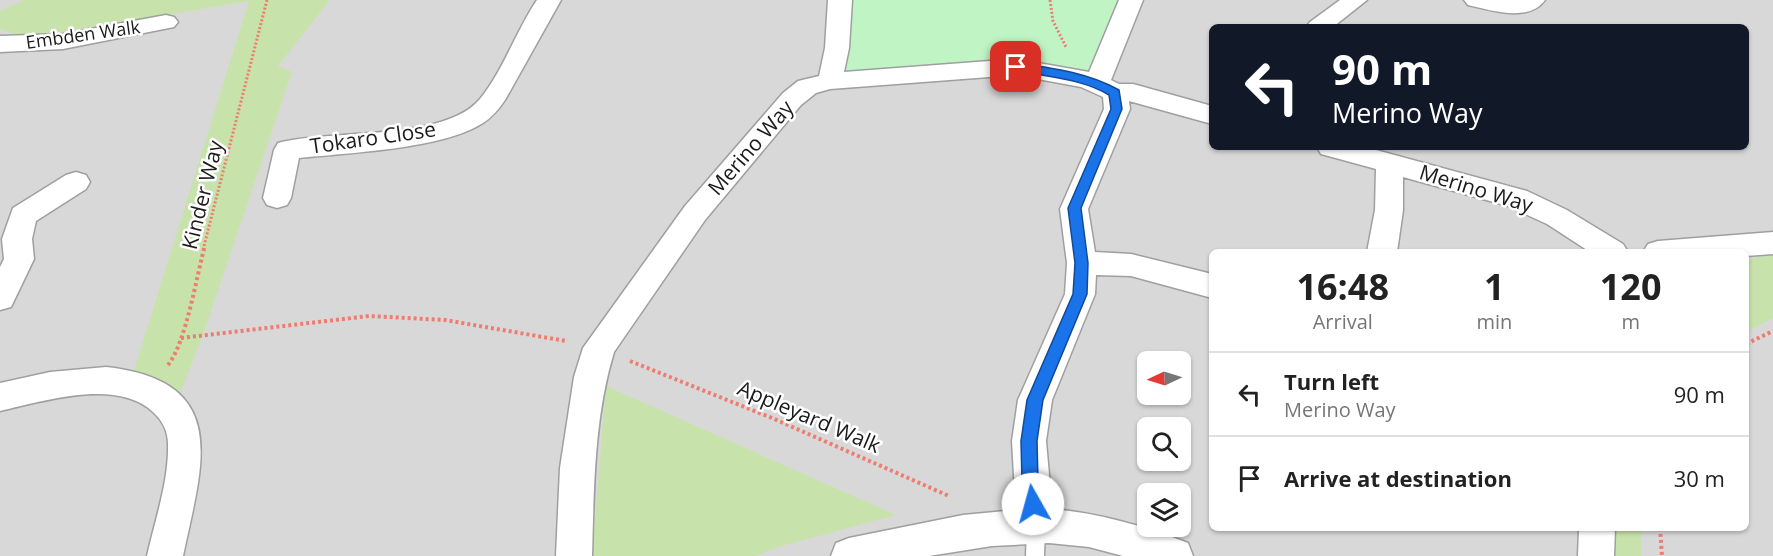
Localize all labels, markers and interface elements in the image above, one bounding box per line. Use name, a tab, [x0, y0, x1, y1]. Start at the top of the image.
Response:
street label: Embden Walk	[24, 14, 142, 54]
text: 90 m	[1332, 40, 1432, 97]
pin	[990, 41, 1041, 92]
icon: left	[1233, 48, 1311, 126]
icon: arrive	[999, 50, 1032, 83]
street label: Merino Way	[701, 94, 800, 201]
text: Merino Way	[1332, 94, 1483, 131]
street label: Tokaro Close	[308, 114, 437, 160]
street label: Kinder Way	[175, 137, 229, 252]
street label: Merino Way	[1416, 158, 1537, 219]
text: 16:48	[1296, 262, 1389, 311]
text: 1	[1484, 262, 1505, 311]
text: 120	[1600, 262, 1662, 311]
text: Arrival	[1313, 308, 1373, 335]
text: min	[1476, 308, 1512, 335]
text: m	[1621, 308, 1640, 335]
north arrow	[1137, 351, 1191, 405]
map controls	[1137, 351, 1191, 537]
text: Turn left	[1284, 366, 1379, 396]
street label: Appleyard Walk	[734, 373, 885, 459]
icon: left	[1233, 378, 1266, 411]
text: 90 m	[1674, 379, 1725, 409]
text: Merino Way	[1284, 396, 1396, 423]
button: search	[1137, 417, 1191, 471]
icon: arrive	[1233, 462, 1266, 495]
text: Arrive at destination	[1284, 463, 1512, 493]
text: 30 m	[1674, 463, 1725, 493]
position arrow	[1001, 472, 1065, 536]
button: layers	[1137, 483, 1191, 537]

